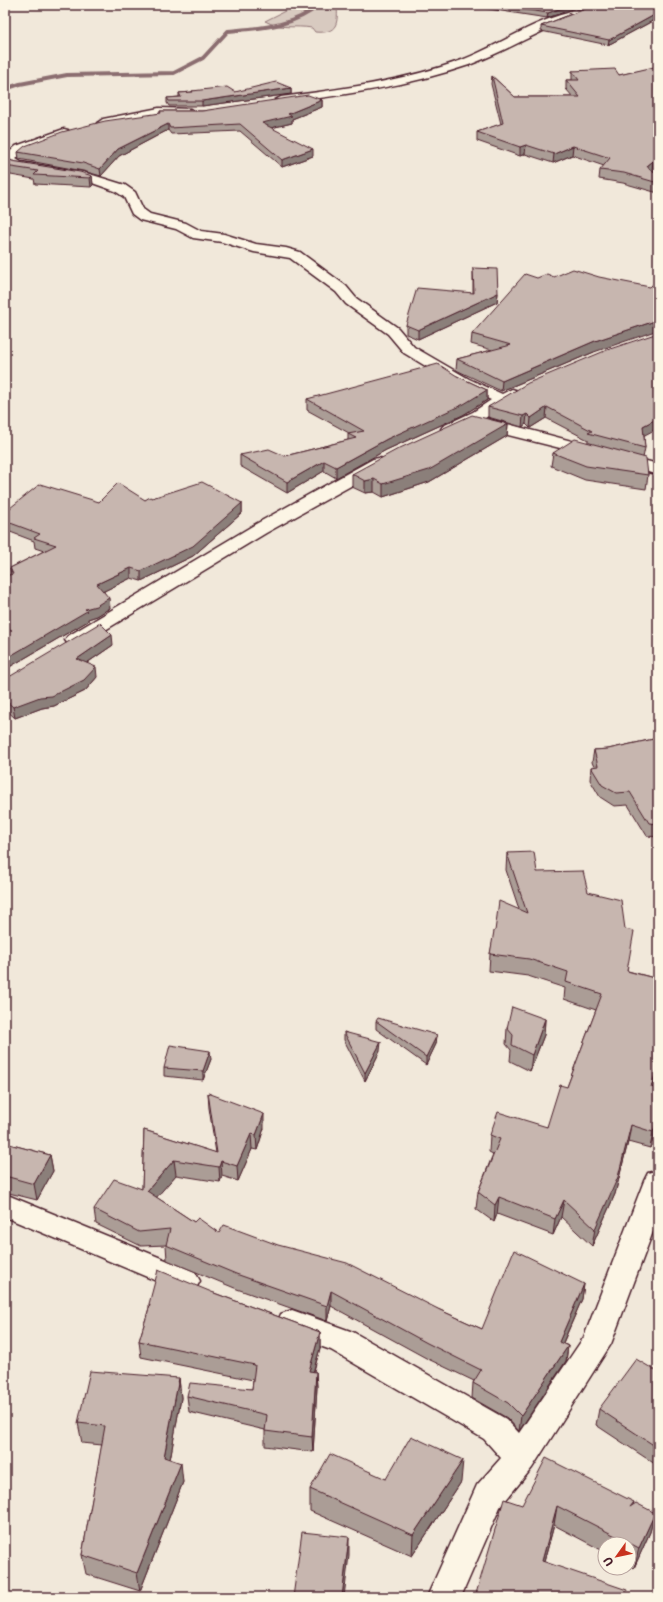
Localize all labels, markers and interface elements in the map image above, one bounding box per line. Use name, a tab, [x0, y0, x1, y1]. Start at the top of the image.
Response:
north arrow	[597, 1536, 637, 1576]
text: U	[599, 1554, 618, 1570]

